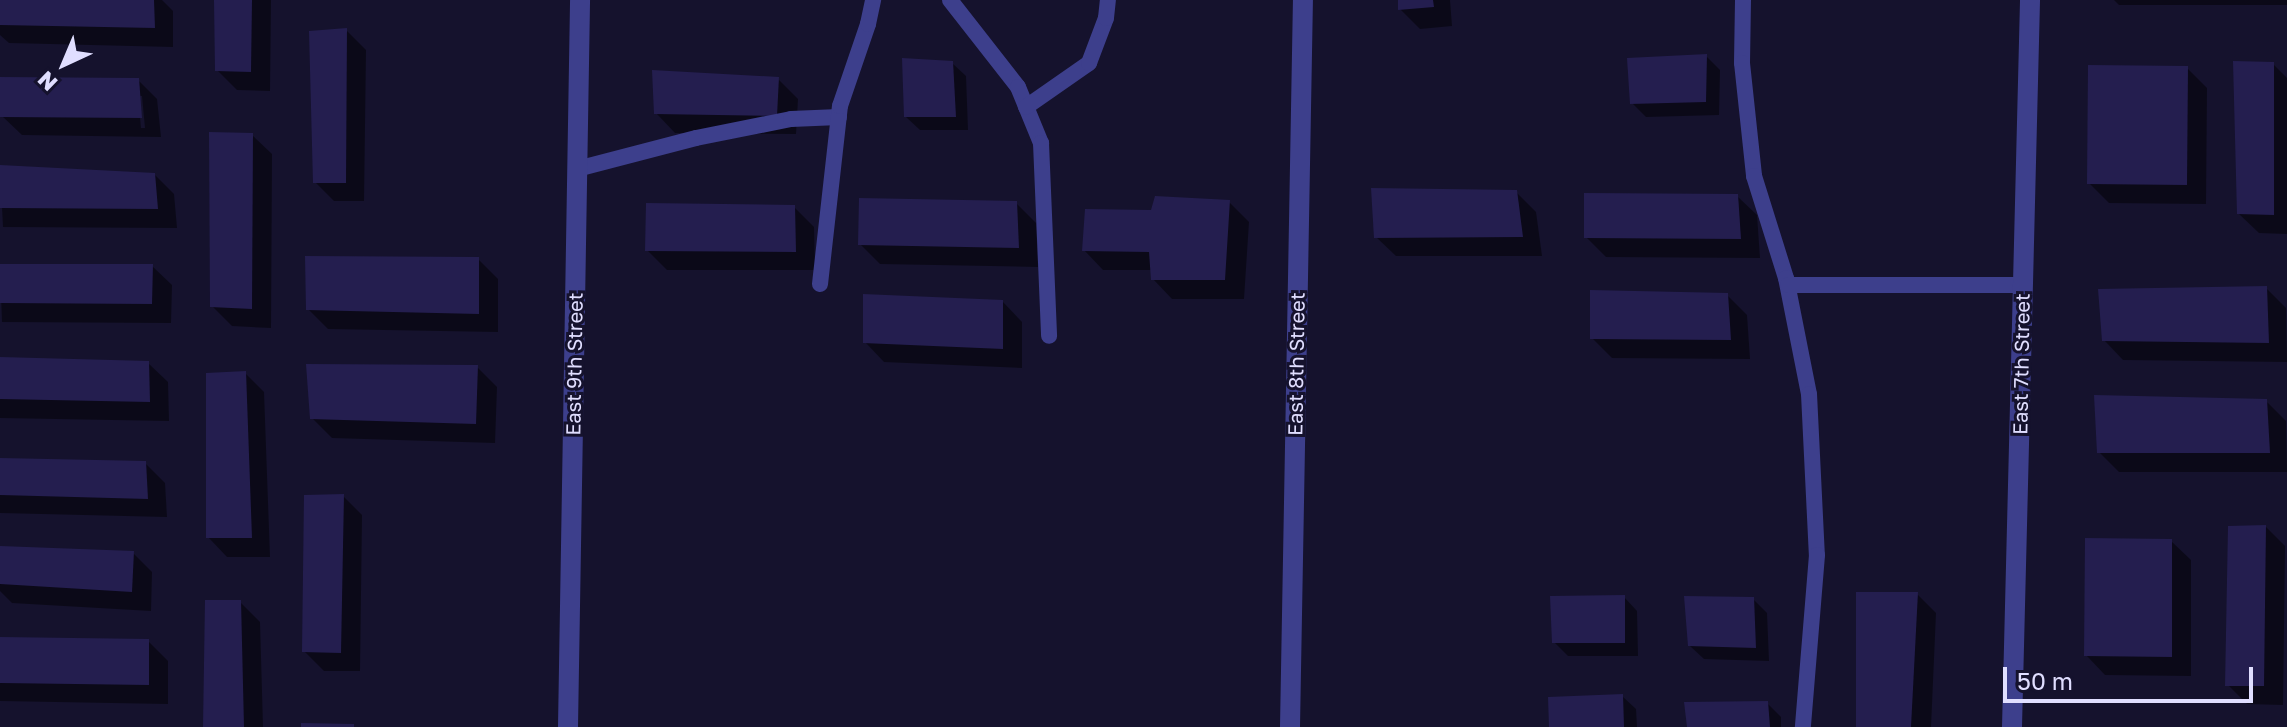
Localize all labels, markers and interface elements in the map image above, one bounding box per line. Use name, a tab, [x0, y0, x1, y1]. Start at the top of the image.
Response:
north arrow	[24, 24, 104, 104]
text: N	[32, 66, 62, 97]
street label: East 9th Street	[561, 292, 587, 436]
street label: East 8th Street	[1283, 292, 1309, 436]
street label: East 7th Street	[2008, 293, 2034, 435]
scale bar	[2007, 651, 2257, 701]
text: 50 m	[2017, 666, 2073, 695]

